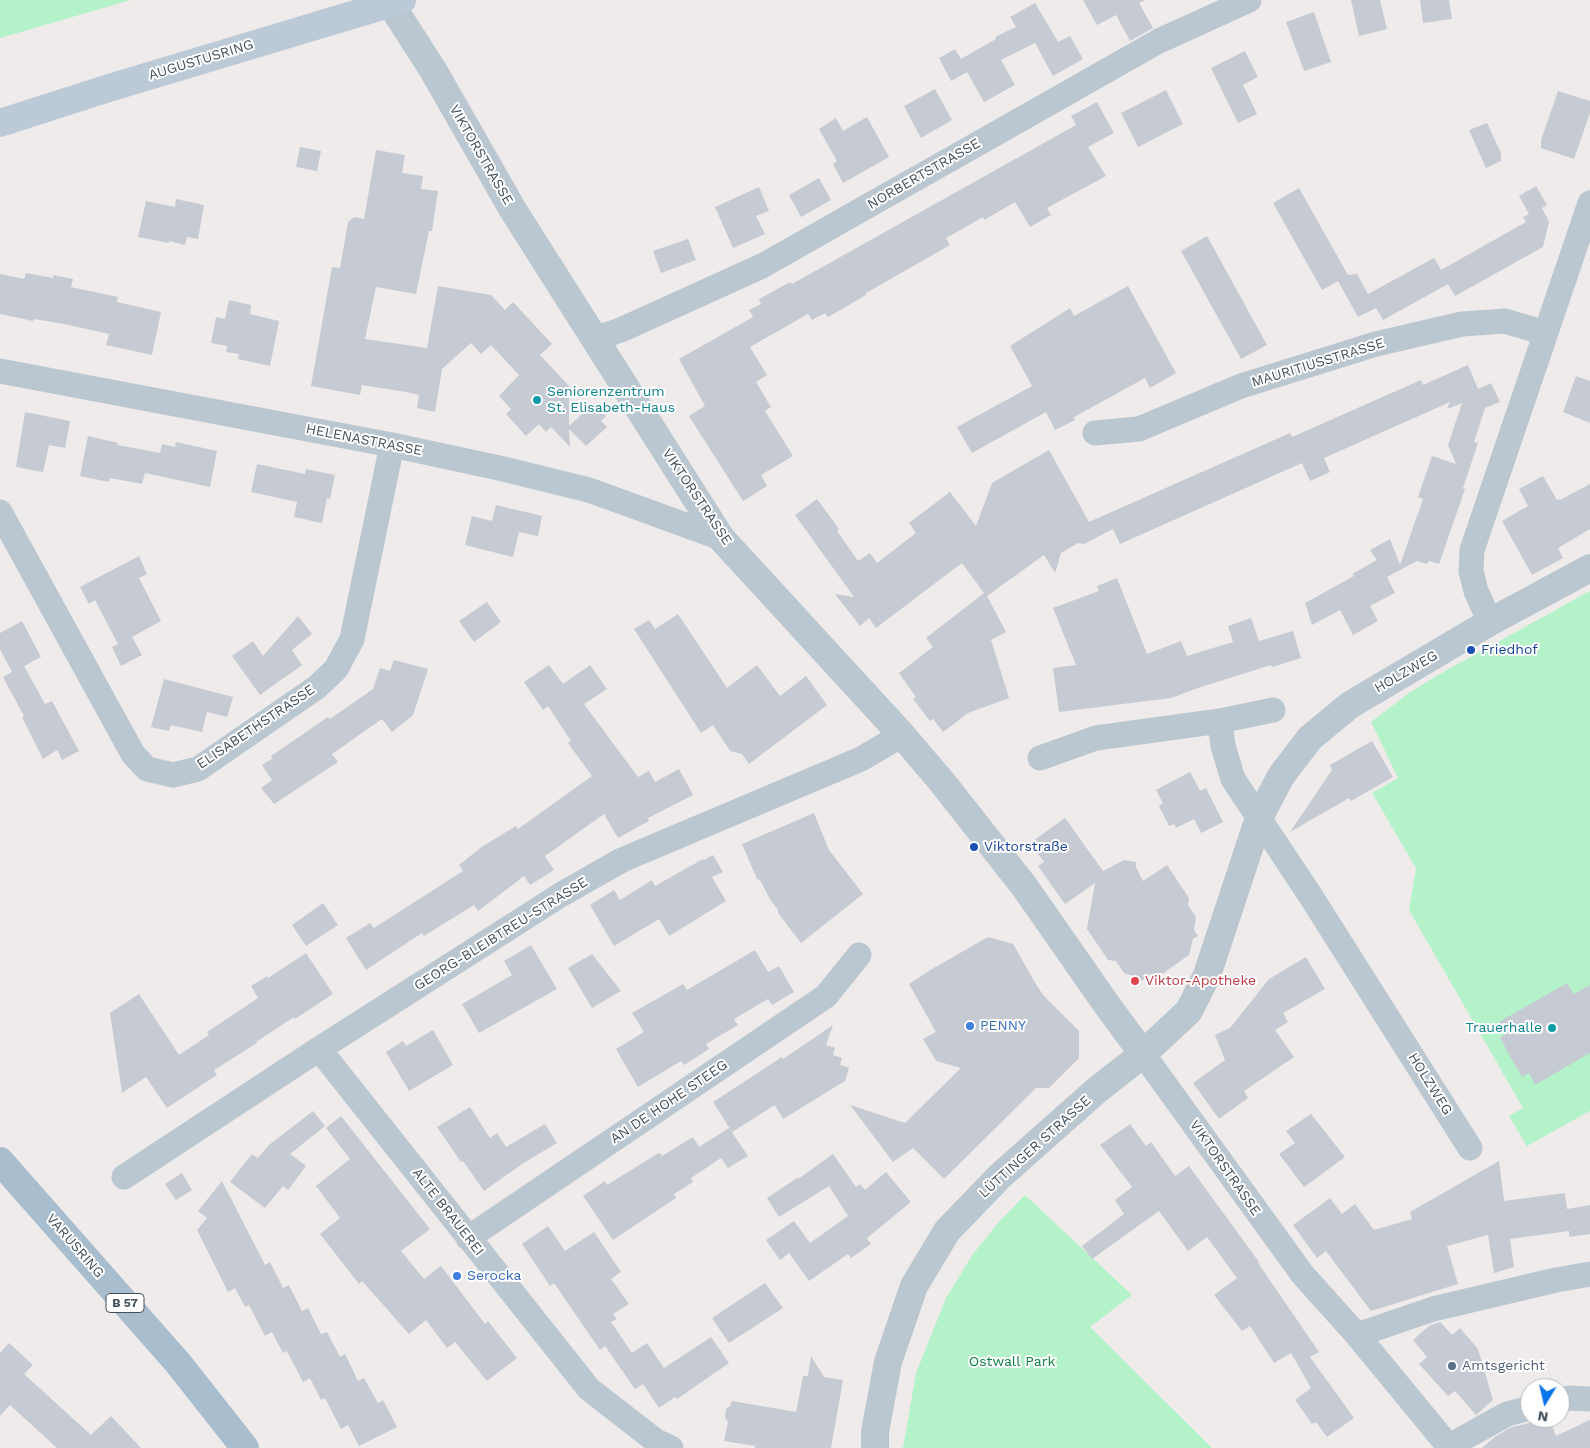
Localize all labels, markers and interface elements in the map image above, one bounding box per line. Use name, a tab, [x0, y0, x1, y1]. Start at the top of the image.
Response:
street label: AUGUSTUSRING	[147, 36, 255, 84]
street label: VIKTORSTRASSE	[446, 102, 516, 208]
street label: NORBERTSTRASSE	[865, 135, 983, 213]
street label: MAURITIUSSTRASSE	[1250, 335, 1386, 391]
place label: Seniorenzentrum St. Elisabeth-Haus	[547, 384, 675, 417]
marker: Seniorenzentrum St. Elisabeth-Haus	[531, 394, 543, 406]
street label: HELENASTRASSE	[304, 420, 424, 460]
street label: VIKTORSTRASSE	[659, 446, 735, 548]
place label: Friedhof	[1481, 642, 1538, 658]
marker: Friedhof	[1465, 644, 1477, 656]
street label: HOLZWEG	[1371, 647, 1441, 697]
street label: ELISABETHSTRASSE	[194, 681, 318, 773]
place label: Viktorstraße	[984, 839, 1068, 855]
marker: Viktorstraße	[968, 841, 980, 853]
street label: GEORG-BLEIBTREU-STRASSE	[411, 874, 591, 994]
place label: Viktor-Apotheke	[1145, 973, 1256, 989]
marker: Viktor-Apotheke	[1129, 975, 1141, 987]
place label: PENNY	[980, 1018, 1026, 1034]
marker: PENNY	[964, 1020, 976, 1032]
place label: Trauerhalle	[1465, 1020, 1542, 1036]
marker: Trauerhalle	[1546, 1022, 1558, 1034]
street label: HOLZWEG	[1404, 1050, 1456, 1118]
street label: AN DE HOHE STEEG	[607, 1057, 731, 1147]
street label: LÜTTINGER STRASSE	[976, 1092, 1094, 1202]
street label: VIKTORSTRASSE	[1186, 1117, 1264, 1219]
street label: ALTE BRAUEREI	[409, 1165, 487, 1259]
street label: VARUSRING	[43, 1210, 107, 1282]
place label: Serocka	[467, 1268, 522, 1284]
marker: Serocka	[451, 1270, 463, 1282]
road number: B 57	[106, 1294, 144, 1312]
park label: Ostwall Park	[969, 1354, 1055, 1370]
place label: Amtsgericht	[1462, 1358, 1545, 1374]
marker: Amtsgericht	[1446, 1360, 1458, 1372]
north arrow	[1520, 1378, 1570, 1428]
text: N	[1536, 1408, 1549, 1426]

